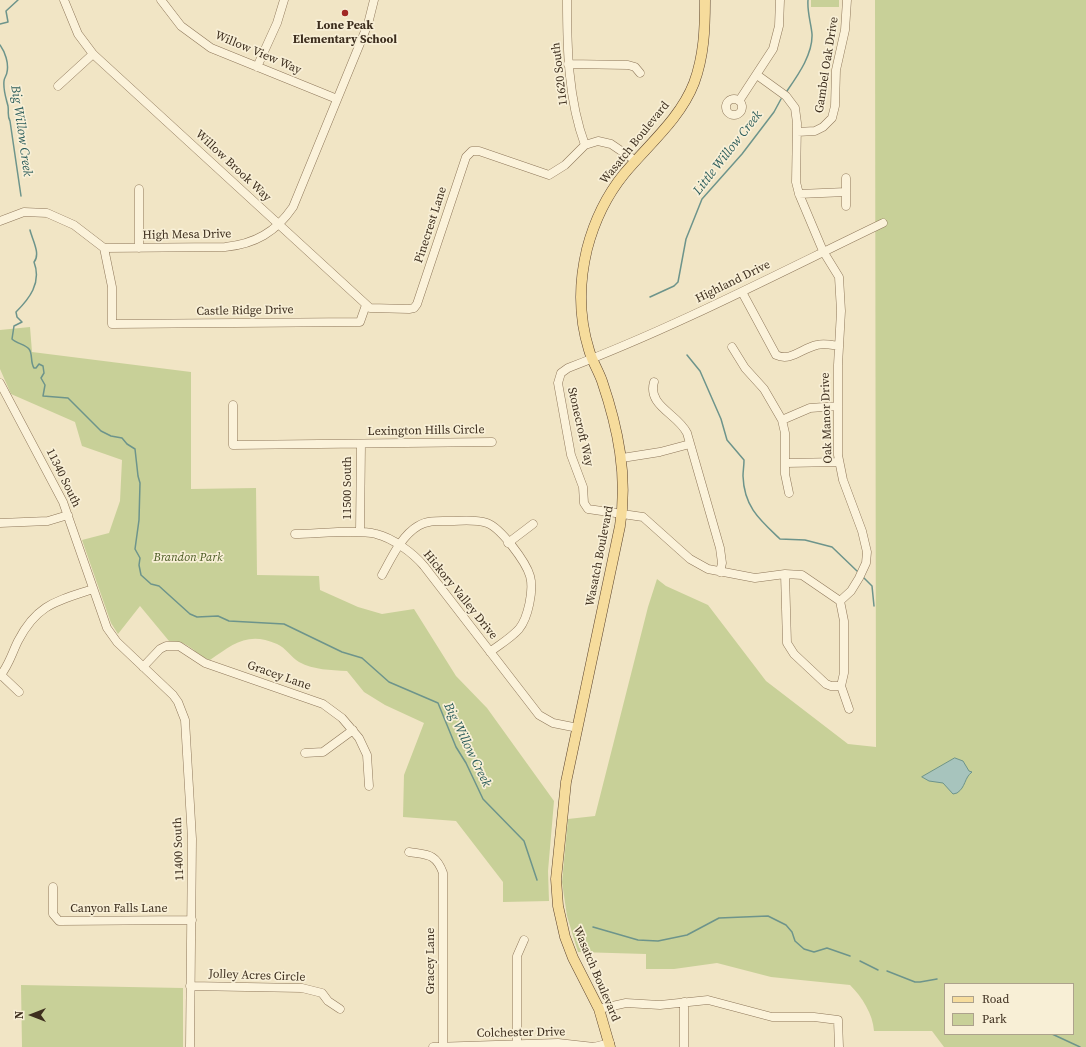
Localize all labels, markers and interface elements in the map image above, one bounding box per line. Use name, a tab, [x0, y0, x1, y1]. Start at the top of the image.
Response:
marker: Lone Peak Elementary School	[340, 8, 350, 18]
street label: Gambel Oak Drive	[812, 16, 842, 114]
place label: Lone Peak Elementary School	[293, 19, 397, 47]
street label: Willow View Way	[213, 28, 303, 78]
street label: 11620 South	[549, 42, 571, 106]
water label: Big Willow Creek	[7, 84, 35, 178]
street label: Wasatch Boulevard	[597, 99, 673, 187]
water label: Little Willow Creek	[690, 108, 766, 198]
street label: Willow Brook Way	[192, 127, 274, 205]
street label: Pinecrest Lane	[412, 185, 450, 265]
street label: High Mesa Drive	[142, 227, 232, 243]
street label: Highland Drive	[693, 258, 773, 306]
street label: Castle Ridge Drive	[196, 303, 294, 319]
street label: Oak Manor Drive	[818, 372, 836, 464]
street label: Stonecroft Way	[564, 386, 596, 468]
street label: Lexington Hills Circle	[367, 423, 485, 439]
street label: 11340 South	[43, 446, 83, 510]
street label: 11500 South	[341, 456, 355, 520]
street label: Wasatch Boulevard	[583, 505, 617, 607]
street label: Hickory Valley Drive	[420, 548, 500, 642]
park label: Brandon Park	[153, 551, 223, 565]
street label: Gracey Lane	[245, 658, 313, 694]
water label: Big Willow Creek	[440, 700, 494, 790]
street label: 11400 South	[171, 817, 187, 881]
street label: Canyon Falls Lane	[70, 902, 168, 916]
street label: Wasatch Boulevard	[569, 924, 623, 1024]
street label: Gracey Lane	[424, 928, 438, 994]
street label: Jolley Acres Circle	[208, 967, 306, 985]
legend	[944, 983, 1074, 1035]
text: Road	[982, 991, 1009, 1007]
north arrow	[12, 995, 52, 1035]
text: N	[12, 1011, 27, 1019]
text: Park	[982, 1011, 1007, 1027]
street label: Colchester Drive	[477, 1025, 565, 1041]

